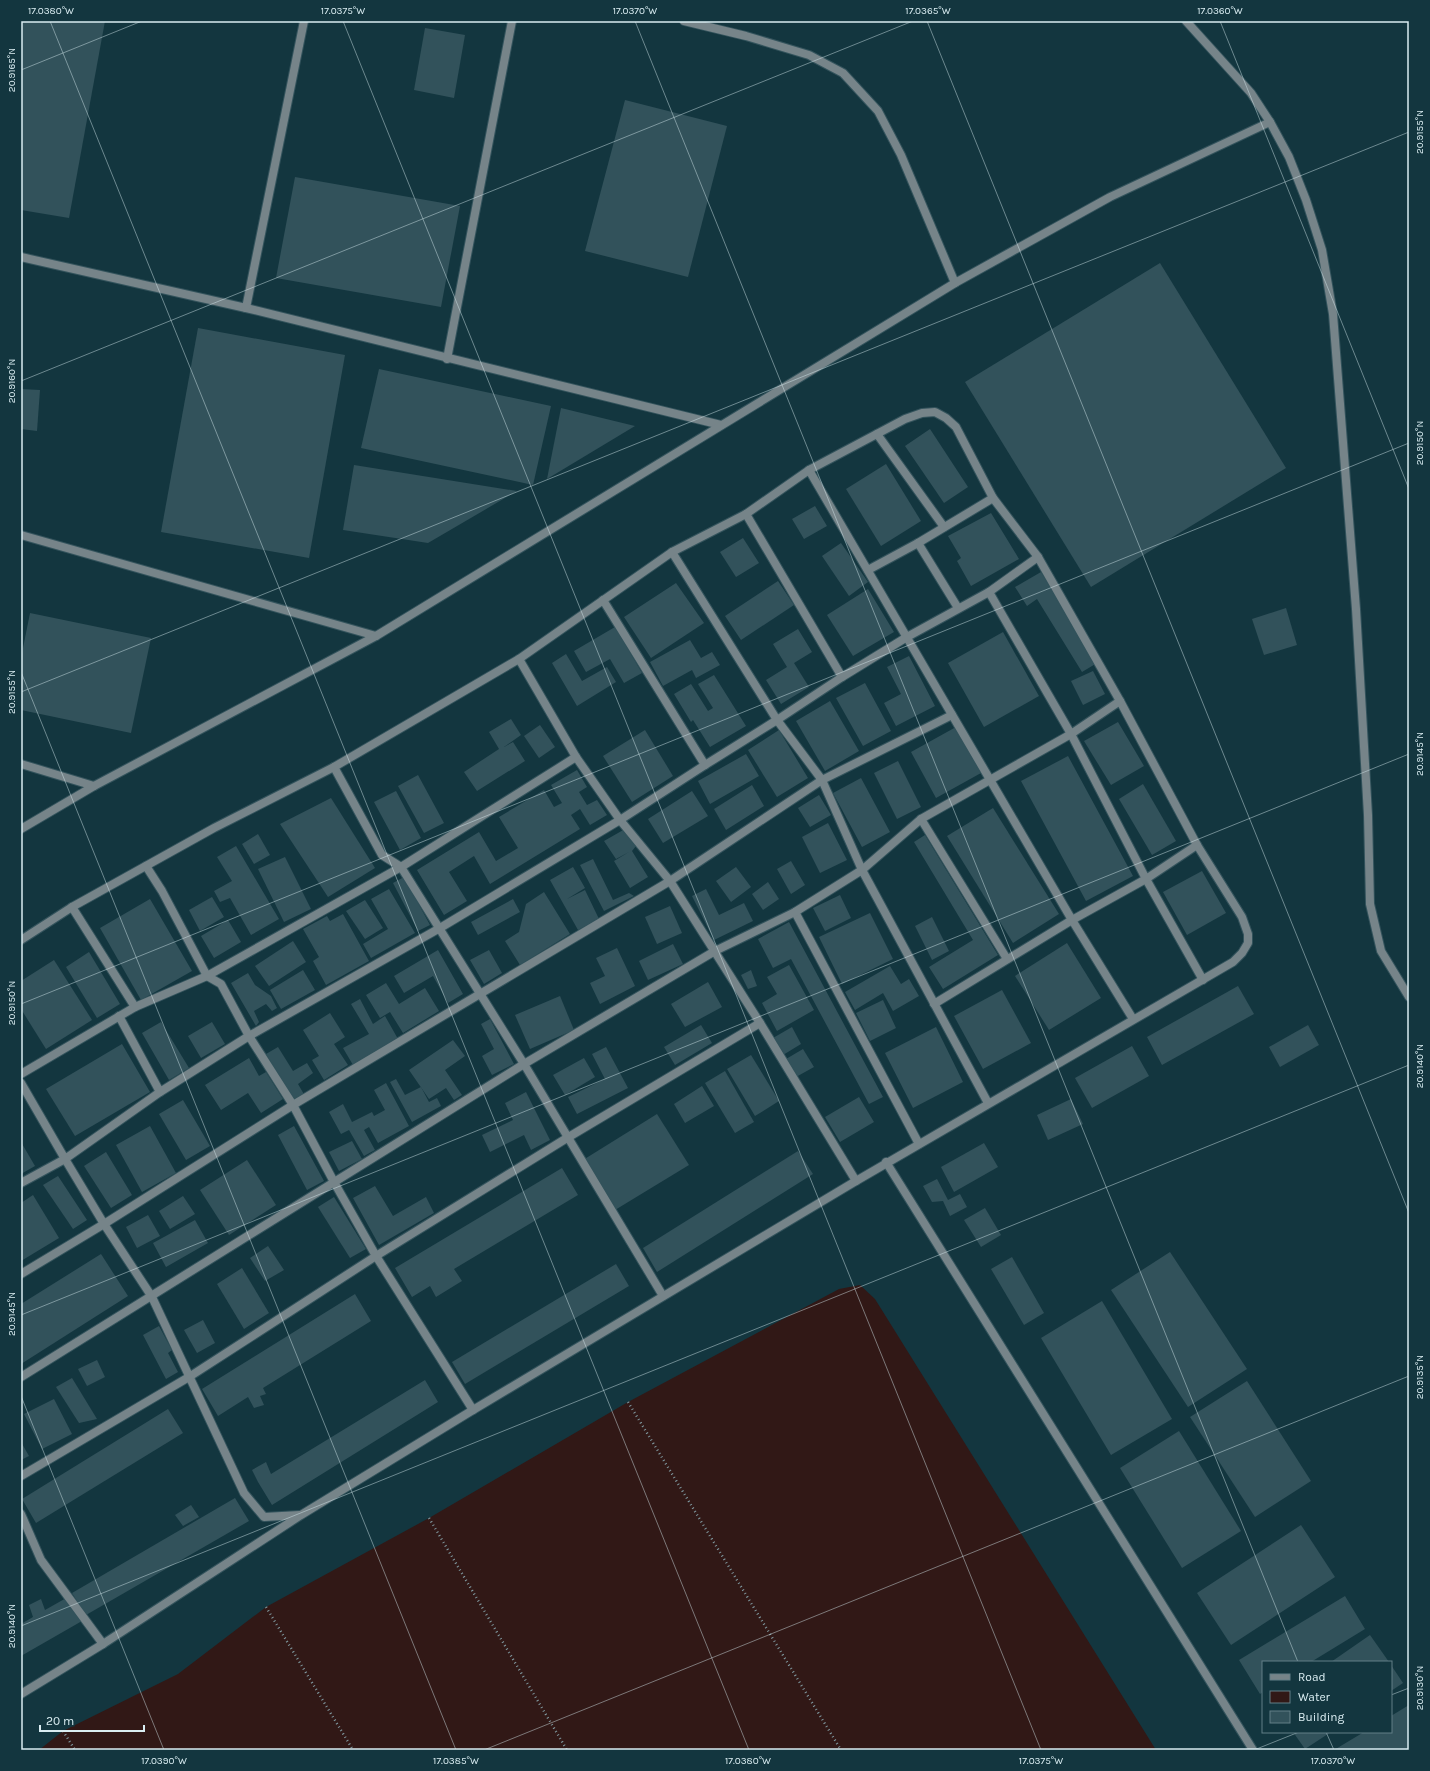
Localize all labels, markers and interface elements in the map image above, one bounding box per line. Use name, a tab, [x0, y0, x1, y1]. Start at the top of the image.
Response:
text: 17.0380°W	[28, 5, 74, 17]
text: 17.0375°W	[321, 5, 365, 17]
text: 17.0370°W	[613, 5, 657, 17]
text: 17.0365°W	[905, 5, 951, 17]
text: 17.0360°W	[1197, 5, 1243, 17]
text: 20.9165°N	[6, 48, 18, 92]
text: 20.9155°N	[1414, 110, 1426, 154]
text: 20.9160°N	[6, 359, 18, 403]
text: 20.9150°N	[1414, 421, 1426, 465]
text: 20.9155°N	[6, 670, 18, 714]
text: 20.9145°N	[1414, 732, 1426, 776]
text: 20.9150°N	[6, 981, 18, 1025]
text: 20.9140°N	[1414, 1044, 1426, 1088]
text: 20.9145°N	[6, 1292, 18, 1336]
text: 20.9135°N	[1414, 1355, 1426, 1399]
text: 20.9140°N	[6, 1604, 18, 1648]
legend	[1262, 1661, 1392, 1733]
text: 20.9130°N	[1414, 1666, 1426, 1710]
text: Road	[1298, 1670, 1326, 1684]
text: Water	[1298, 1690, 1331, 1704]
scale bar	[40, 1707, 144, 1733]
text: Building	[1298, 1710, 1345, 1724]
text: 20 m	[46, 1714, 74, 1728]
text: 17.0390°W	[141, 1755, 187, 1767]
text: 17.0385°W	[433, 1755, 479, 1767]
text: 17.0380°W	[725, 1755, 771, 1767]
text: 17.0375°W	[1019, 1755, 1063, 1767]
text: 17.0370°W	[1311, 1755, 1355, 1767]

